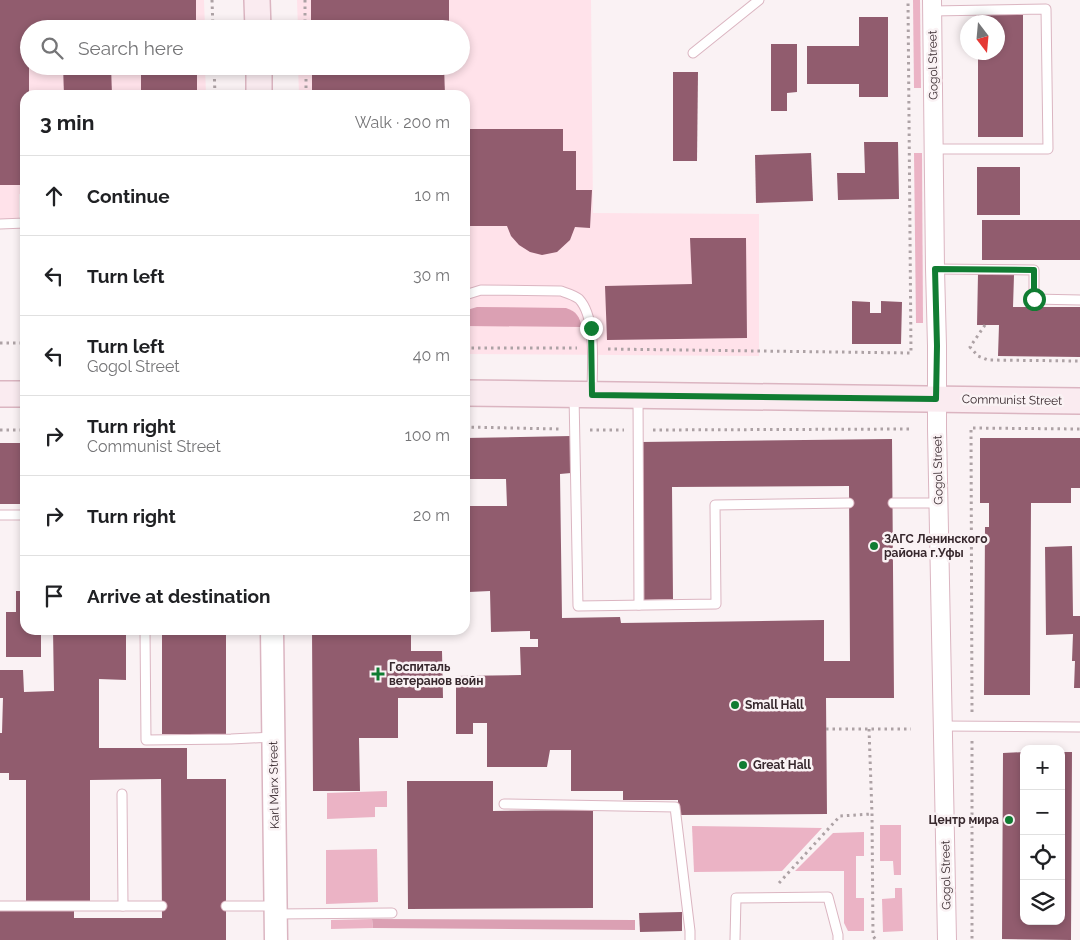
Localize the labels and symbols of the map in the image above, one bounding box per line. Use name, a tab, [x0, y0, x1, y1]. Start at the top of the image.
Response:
north arrow	[960, 15, 1005, 60]
street label: Gogol Street	[925, 30, 941, 100]
route start	[1023, 288, 1046, 311]
route end	[580, 317, 603, 340]
street label: Communist Street	[962, 392, 1062, 408]
street label: Gogol Street	[930, 435, 946, 505]
place label: ЗАГС Ленинского района г.Уфы	[884, 532, 987, 560]
marker: ЗАГС Ленинского района г.Уфы	[868, 540, 880, 552]
place label: Госпиталь ветеранов войн	[389, 660, 483, 688]
marker: Госпиталь ветеранов войн	[371, 667, 385, 681]
place label: Small Hall	[745, 698, 804, 712]
marker: Small Hall	[729, 699, 741, 711]
street label: Karl Marx Street	[266, 741, 282, 829]
place label: Great Hall	[753, 758, 811, 772]
marker: Great Hall	[737, 759, 749, 771]
place label: Центр мира	[928, 813, 999, 827]
marker: Центр мира	[1003, 814, 1015, 826]
street label: Gogol Street	[938, 840, 954, 910]

